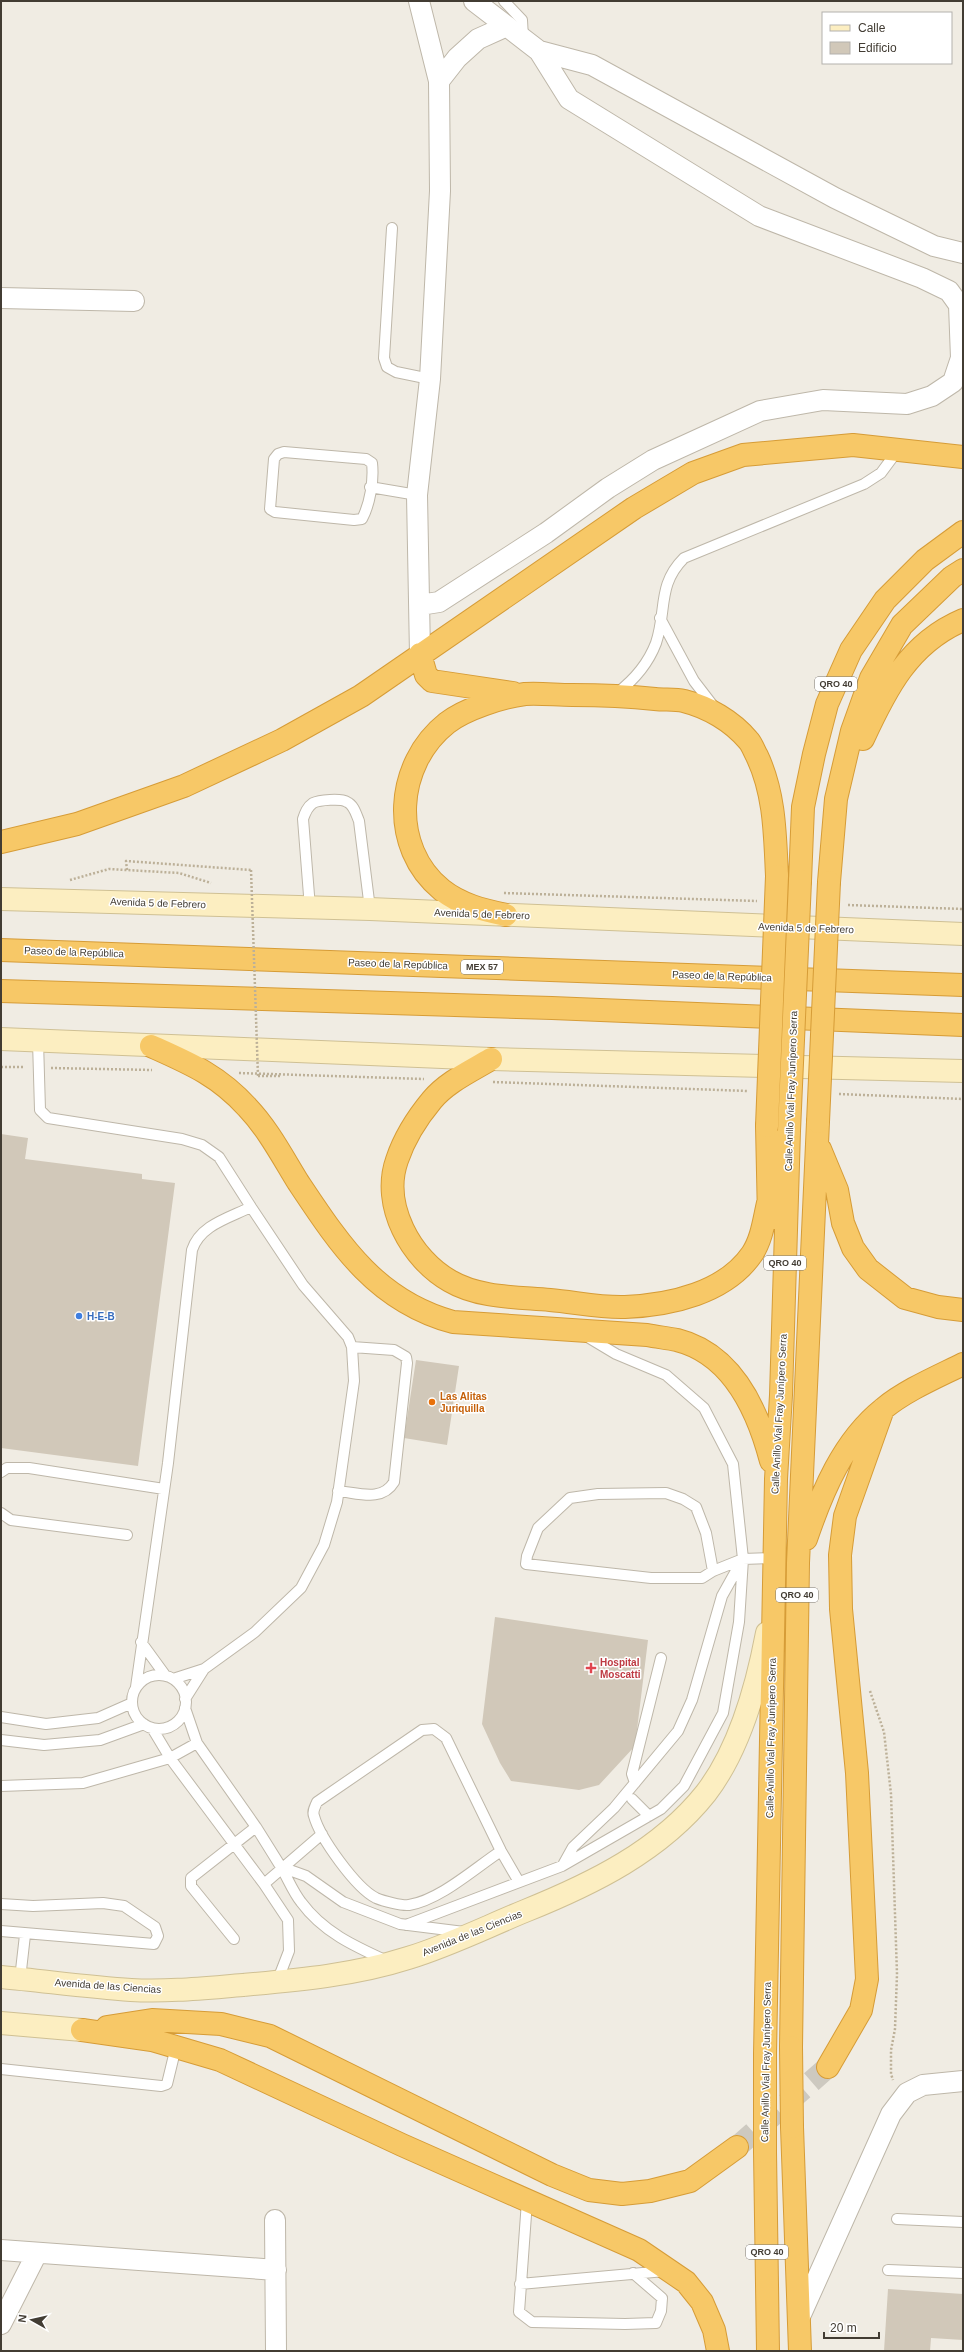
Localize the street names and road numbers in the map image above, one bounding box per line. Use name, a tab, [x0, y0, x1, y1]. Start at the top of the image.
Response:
road number: QRO 40	[815, 677, 857, 691]
street label: Avenida 5 de Febrero	[110, 896, 207, 910]
street label: Avenida 5 de Febrero	[434, 907, 531, 921]
street label: Avenida 5 de Febrero	[758, 921, 855, 935]
street label: Paseo de la República	[24, 945, 125, 959]
street label: Paseo de la República	[348, 957, 449, 971]
road number: MEX 57	[461, 960, 503, 974]
street label: Paseo de la República	[672, 969, 773, 983]
street label: Calle Anillo Vial Fray Junípero Serra	[783, 1010, 799, 1171]
road number: QRO 40	[764, 1256, 806, 1270]
street label: Calle Anillo Vial Fray Junípero Serra	[769, 1333, 789, 1494]
road number: QRO 40	[776, 1588, 818, 1602]
street label: Calle Anillo Vial Fray Junípero Serra	[764, 1657, 778, 1818]
street label: Avenida de las Ciencias	[421, 1908, 523, 1958]
street label: Avenida de las Ciencias	[54, 1977, 162, 1995]
street label: Calle Anillo Vial Fray Junípero Serra	[759, 1981, 773, 2142]
road number: QRO 40	[746, 2245, 788, 2259]

